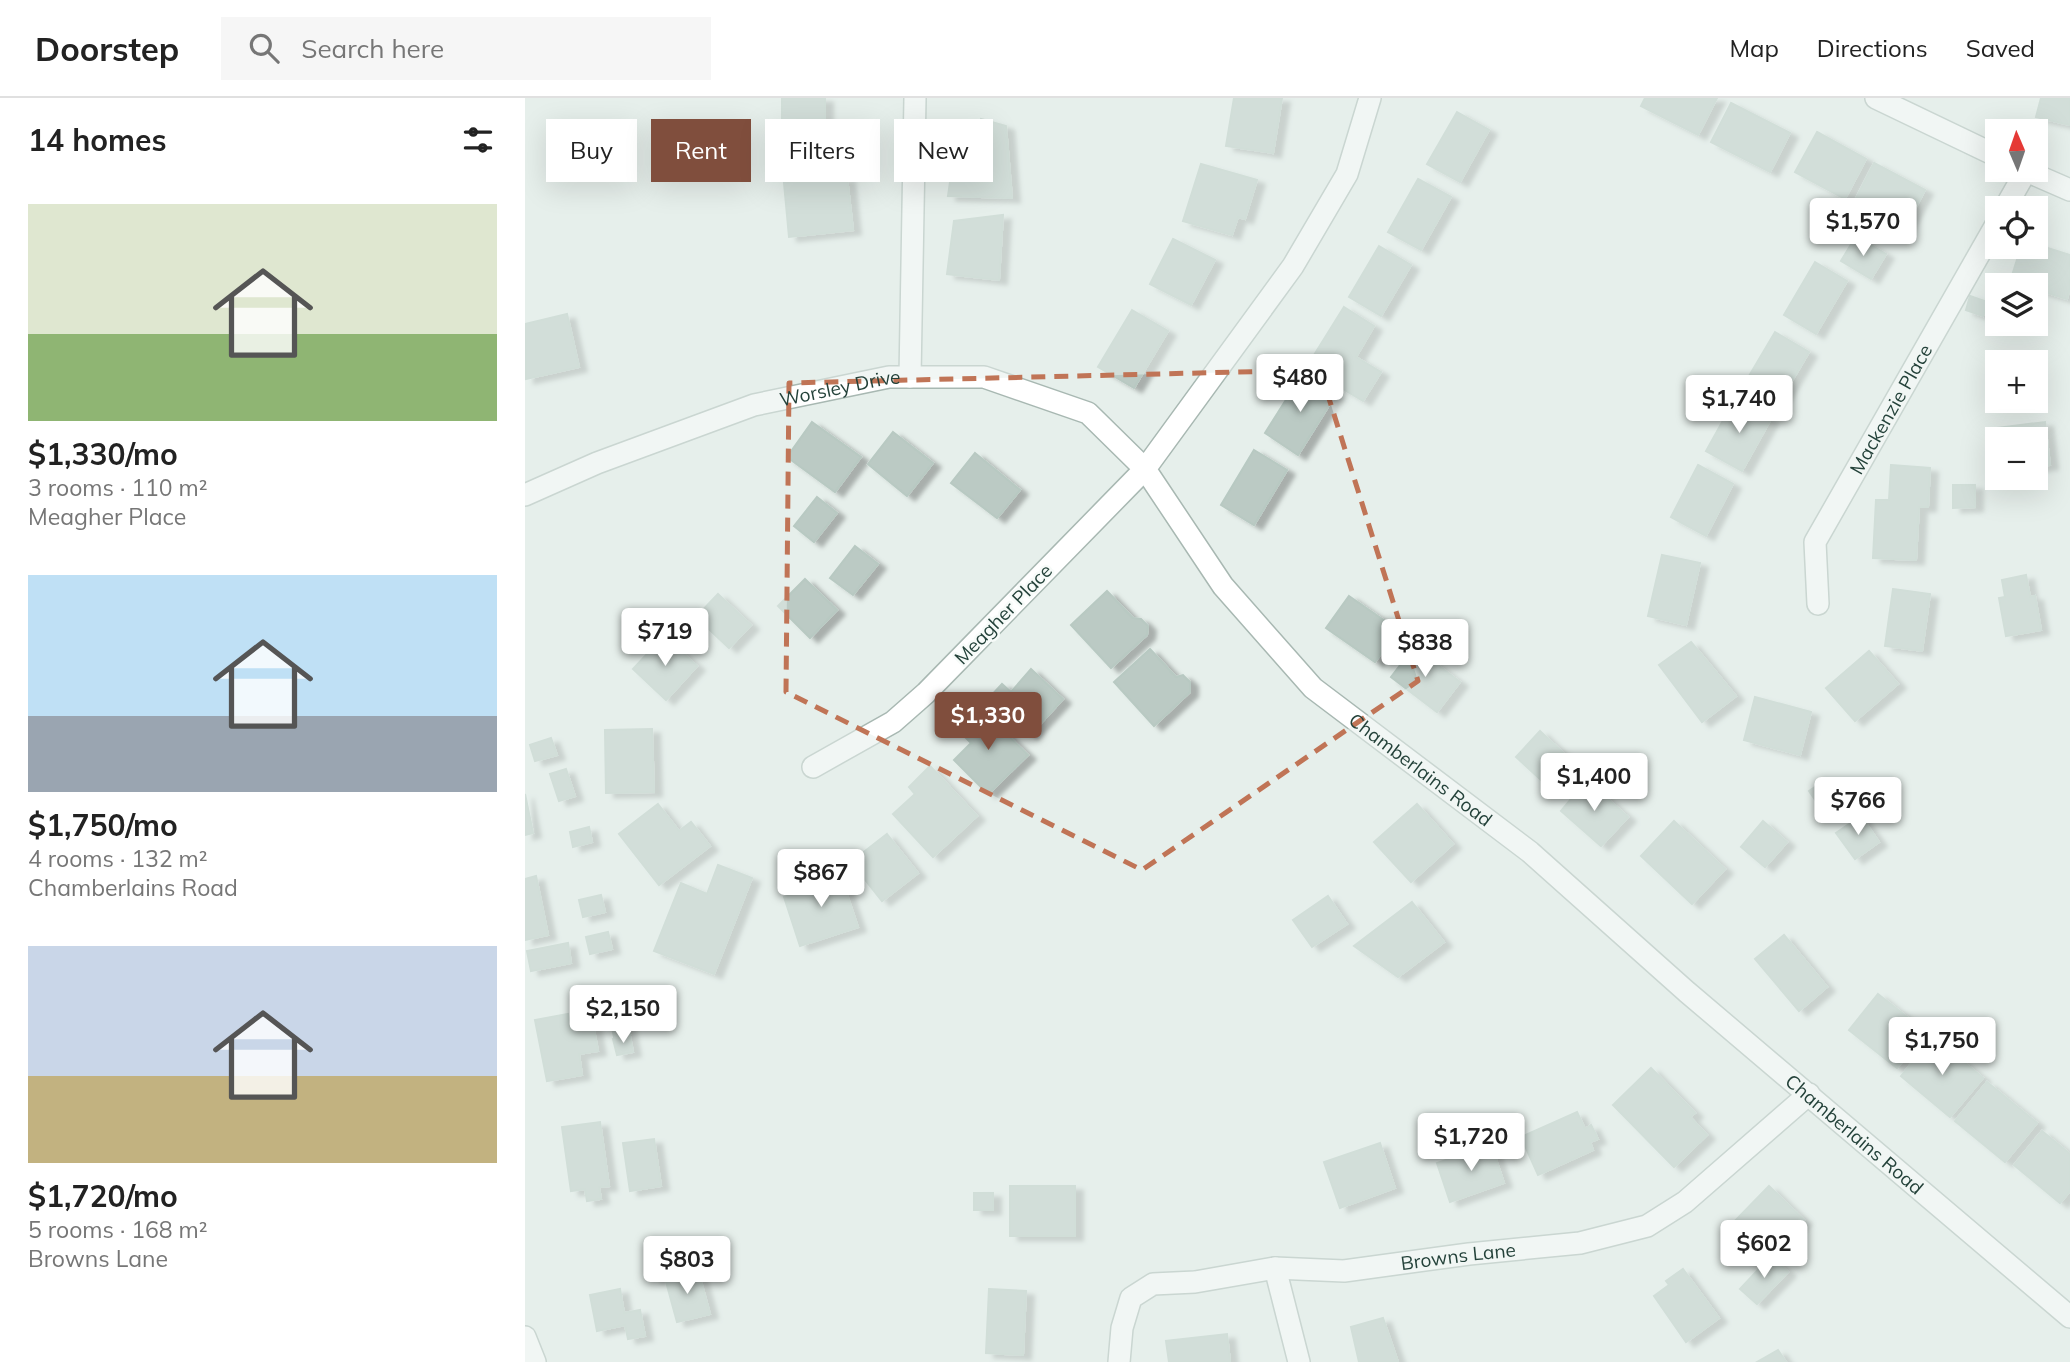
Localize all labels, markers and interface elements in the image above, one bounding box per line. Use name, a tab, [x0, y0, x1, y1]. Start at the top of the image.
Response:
search box	[221, 17, 711, 80]
text: Doorstep	[35, 28, 179, 69]
icon: search	[245, 29, 283, 67]
text: Search here	[301, 32, 444, 65]
text: Map	[1729, 33, 1779, 63]
text: Directions	[1817, 33, 1928, 63]
text: Saved	[1966, 33, 2035, 63]
chip: Buy	[546, 119, 637, 182]
chip: Rent	[651, 119, 751, 182]
chip: Filters	[765, 119, 880, 182]
chip: New	[894, 119, 993, 182]
north arrow	[1985, 119, 2047, 182]
map controls	[1985, 119, 2048, 490]
text: 14 homes	[28, 121, 167, 159]
icon: filters	[459, 121, 497, 159]
button: locate	[1985, 196, 2048, 259]
pin: $1,570	[1806, 198, 1920, 258]
text: $1,570	[1826, 206, 1900, 235]
icon: home	[200, 250, 326, 376]
button: layers	[1985, 273, 2048, 336]
street label: Mackenzie Place	[1844, 340, 1937, 478]
button: +	[1985, 350, 2048, 413]
pin: $480	[1259, 354, 1341, 414]
text: $480	[1272, 362, 1328, 391]
street label: Worsley Drive	[777, 365, 900, 411]
pin: $1,740	[1682, 376, 1796, 435]
text: $1,740	[1702, 383, 1776, 412]
button: −	[1985, 427, 2048, 490]
text: $1,330/mo	[28, 435, 178, 473]
text: 3 rooms · 110 m²	[28, 473, 208, 502]
text: Meagher Place	[28, 502, 186, 531]
street label: Meagher Place	[949, 559, 1057, 669]
pin: $719	[624, 608, 706, 668]
text: $719	[637, 616, 693, 645]
pin: $838	[1384, 620, 1466, 679]
icon: home	[200, 621, 326, 747]
text: $838	[1397, 627, 1453, 656]
pin: $1,330	[931, 692, 1045, 752]
text: $1,330	[951, 700, 1025, 729]
street label: Chamberlains Road	[1344, 708, 1497, 831]
pin: $1,400	[1537, 754, 1651, 813]
text: $1,400	[1557, 761, 1631, 790]
pin: $766	[1817, 778, 1899, 837]
text: $766	[1830, 785, 1886, 814]
text: $1,750/mo	[28, 806, 178, 844]
text: 4 rooms · 132 m²	[28, 844, 208, 873]
pin: $867	[780, 850, 862, 909]
text: $867	[793, 857, 849, 886]
text: Chamberlains Road	[28, 873, 238, 902]
pin: $2,150	[566, 986, 680, 1045]
icon: home	[200, 992, 326, 1118]
text: $2,150	[586, 993, 660, 1022]
pin: $1,750	[1885, 1018, 1999, 1077]
text: $1,750	[1905, 1025, 1979, 1054]
street label: Chamberlains Road	[1781, 1069, 1928, 1199]
pin: $1,720	[1414, 1114, 1528, 1173]
text: $1,720	[1434, 1121, 1508, 1150]
text: $1,720/mo	[28, 1177, 178, 1215]
text: 5 rooms · 168 m²	[28, 1215, 208, 1244]
pin: $602	[1723, 1220, 1805, 1280]
text: $602	[1736, 1228, 1792, 1257]
pin: $803	[646, 1236, 728, 1296]
street label: Browns Lane	[1399, 1237, 1517, 1275]
text: Browns Lane	[28, 1244, 168, 1273]
text: $803	[659, 1244, 715, 1273]

